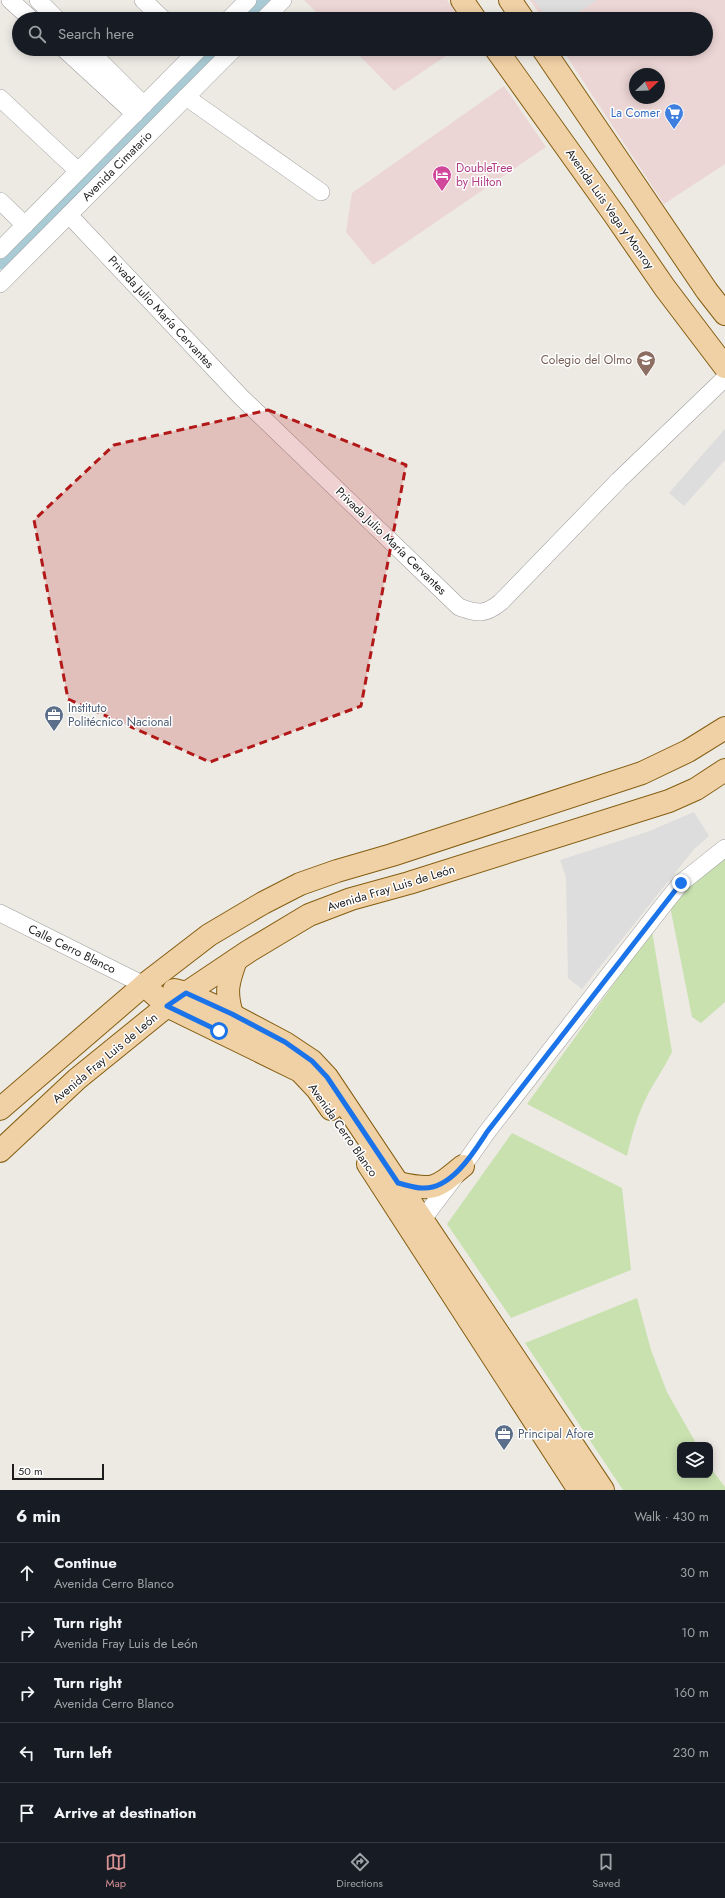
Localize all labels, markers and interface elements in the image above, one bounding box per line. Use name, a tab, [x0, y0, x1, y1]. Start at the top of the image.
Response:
search box	[12, 12, 713, 56]
icon: search	[26, 23, 48, 45]
text: Search here	[58, 23, 134, 45]
north arrow	[629, 68, 665, 104]
supermarket icon: La Comer	[663, 102, 685, 130]
place label: La Comer	[611, 104, 661, 122]
street label: Avenida Cimatario	[78, 126, 157, 205]
street label: Avenida Luis Vega y Monroy	[561, 145, 659, 274]
place label: DoubleTree by Hilton	[456, 159, 513, 191]
hotel icon: DoubleTree by Hilton	[431, 164, 453, 192]
street label: Privada Julio María Cervantes	[104, 252, 218, 372]
school or university icon: Colegio del Olmo	[635, 349, 657, 377]
place label: Colegio del Olmo	[541, 351, 632, 369]
street label: Privada Julio María Cervantes	[331, 483, 451, 599]
place label: Instituto Politécnico Nacional	[68, 699, 172, 731]
office icon: Instituto Politécnico Nacional	[43, 704, 65, 732]
street label: Avenida Fray Luis de León	[325, 860, 457, 916]
route end	[672, 874, 690, 892]
street label: Calle Cerro Blanco	[25, 920, 119, 978]
street label: Avenida Fray Luis de León	[48, 1008, 162, 1108]
route start	[210, 1022, 228, 1040]
street label: Avenida Cerro Blanco	[304, 1080, 382, 1181]
office icon: Principal Afore	[493, 1423, 515, 1451]
place label: Principal Afore	[518, 1425, 594, 1443]
map controls	[677, 1442, 713, 1478]
button: layers	[677, 1442, 713, 1478]
scale bar	[12, 1462, 104, 1481]
text: 50 m	[18, 1463, 43, 1479]
text: 6 min	[16, 1504, 61, 1528]
text: Walk · 430 m	[634, 1507, 709, 1526]
text: Continue	[54, 1552, 117, 1574]
icon: ahead	[16, 1562, 38, 1584]
text: 30 m	[680, 1563, 709, 1582]
text: Avenida Cerro Blanco	[54, 1574, 174, 1593]
text: Turn right	[54, 1612, 122, 1634]
icon: right	[16, 1622, 38, 1644]
text: 10 m	[681, 1623, 709, 1642]
text: Avenida Fray Luis de León	[54, 1634, 198, 1653]
text: Turn right	[54, 1672, 122, 1694]
icon: right	[16, 1682, 38, 1704]
text: 160 m	[674, 1683, 709, 1702]
text: Avenida Cerro Blanco	[54, 1694, 174, 1713]
icon: left	[16, 1742, 38, 1764]
text: Turn left	[54, 1742, 112, 1764]
text: 230 m	[673, 1743, 709, 1762]
icon: arrive	[16, 1802, 38, 1824]
text: Arrive at destination	[54, 1802, 196, 1824]
tab: Map	[105, 1851, 127, 1891]
tab: Directions	[336, 1851, 383, 1891]
tab: Saved	[592, 1851, 620, 1891]

